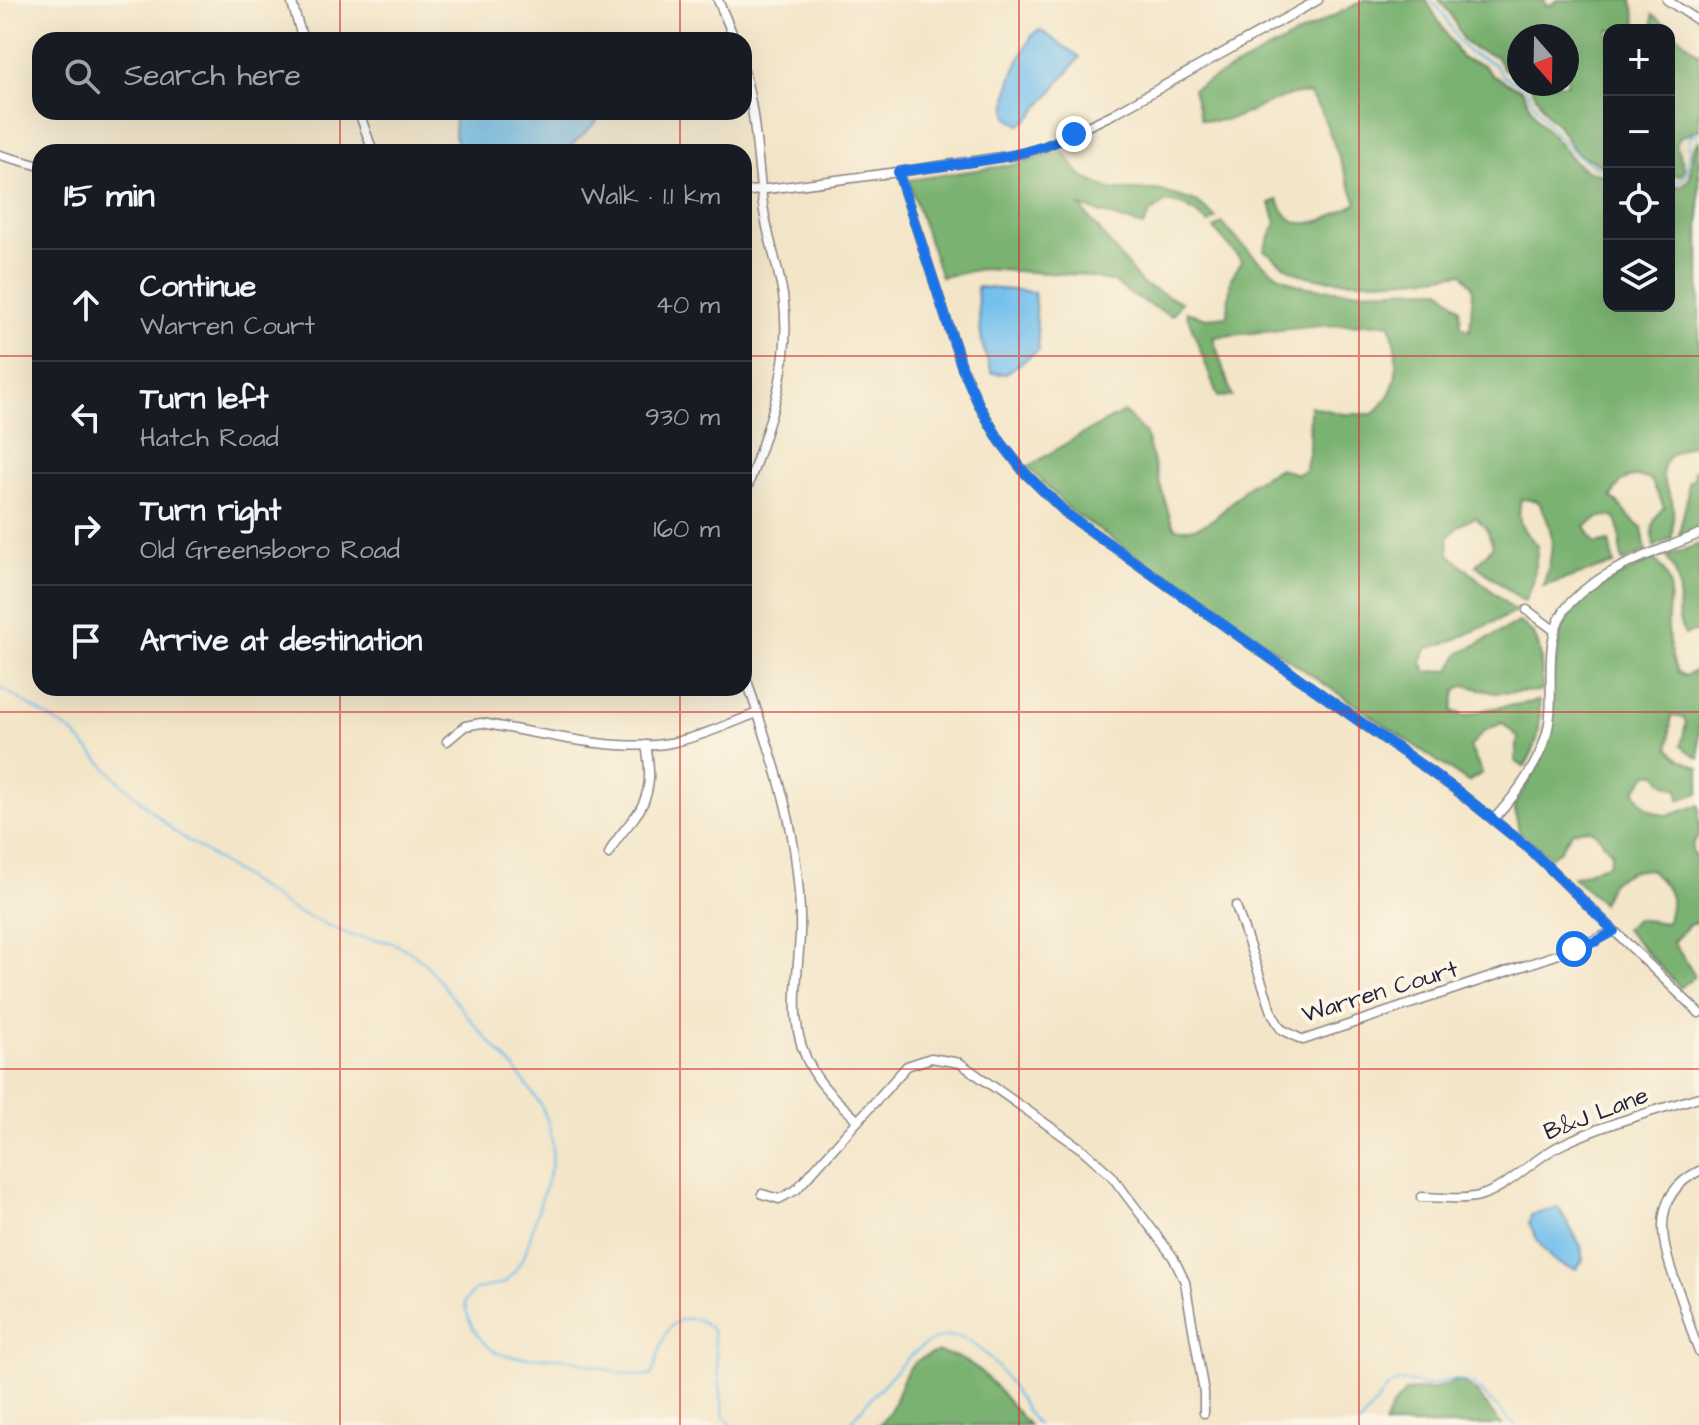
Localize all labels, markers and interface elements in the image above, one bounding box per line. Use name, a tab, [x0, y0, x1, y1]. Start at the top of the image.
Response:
north arrow	[1507, 24, 1579, 96]
map controls	[1603, 24, 1675, 312]
button: +	[1603, 24, 1675, 96]
search box	[32, 32, 752, 120]
icon: search	[60, 54, 104, 98]
text: Search here	[124, 55, 301, 97]
button: −	[1603, 96, 1675, 168]
route end	[1056, 116, 1092, 152]
button: locate	[1603, 168, 1675, 240]
text: 15 min	[64, 172, 155, 220]
text: Walk · 1.1 km	[581, 178, 720, 214]
button: layers	[1603, 240, 1675, 312]
text: Continue	[140, 266, 256, 308]
icon: ahead	[64, 283, 108, 327]
text: 40 m	[655, 287, 720, 323]
text: Warren Court	[140, 308, 315, 344]
text: Turn left	[140, 378, 268, 420]
icon: left	[64, 395, 108, 439]
text: 930 m	[645, 399, 720, 435]
text: Hatch Road	[140, 420, 279, 456]
text: Turn right	[140, 490, 281, 532]
icon: right	[64, 507, 108, 551]
text: 160 m	[653, 511, 720, 547]
text: Old Greensboro Road	[140, 532, 400, 568]
icon: arrive	[64, 619, 108, 663]
text: Arrive at destination	[140, 620, 422, 662]
route start	[1556, 931, 1592, 967]
street label: Warren Court	[1298, 952, 1462, 1032]
street label: B&J Lane	[1539, 1079, 1653, 1149]

